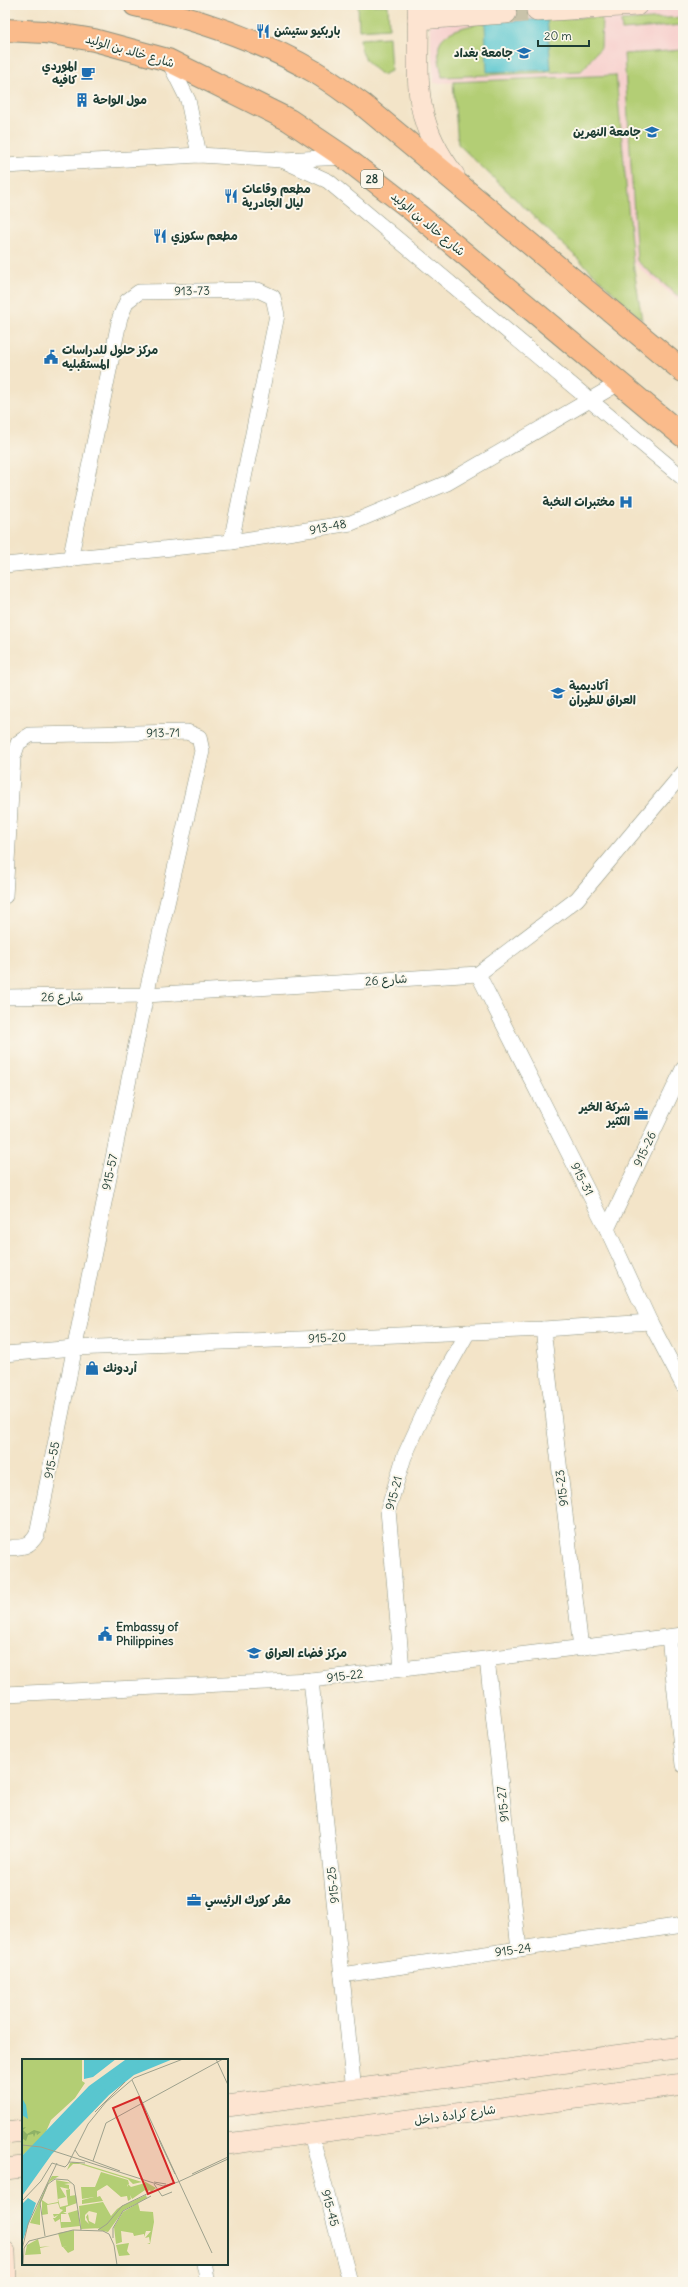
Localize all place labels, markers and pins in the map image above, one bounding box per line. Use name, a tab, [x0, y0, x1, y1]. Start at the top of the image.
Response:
restaurant icon: باربكيو ستيشن	[255, 23, 271, 39]
place label: باربكيو ستيشن	[274, 23, 341, 39]
place label: جامعة بغداد	[454, 45, 513, 60]
school or university icon: جامعة بغداد	[516, 45, 532, 61]
place label: الموردي كافيه	[42, 58, 78, 87]
cafe icon: الموردي كافيه	[80, 65, 96, 81]
building icon: مول الواحة	[74, 92, 90, 108]
place label: مول الواحة	[93, 92, 147, 108]
place label: جامعة النهرين	[573, 124, 641, 139]
school or university icon: جامعة النهرين	[644, 124, 660, 140]
place label: مطعم وقاعات ليال الجادرية	[242, 181, 311, 210]
restaurant icon: مطعم وقاعات ليال الجادرية	[223, 188, 239, 204]
restaurant icon: مطعم سكوزي	[152, 228, 168, 244]
place label: مطعم سكوزي	[171, 228, 238, 245]
place label: مركز حلول للدراسات المستقبليه	[62, 342, 158, 371]
public building icon: مركز حلول للدراسات المستقبليه	[43, 349, 59, 365]
place label: مختبرات النخبة	[542, 494, 615, 509]
hospital icon: مختبرات النخبة	[618, 494, 634, 510]
place label: أكاديمية العراق للطيران	[569, 678, 636, 707]
school or university icon: أكاديمية العراق للطيران	[550, 685, 566, 701]
place label: شركة الخير الكثير	[578, 1099, 630, 1128]
office icon: شركة الخير الكثير	[633, 1106, 649, 1122]
shop icon: أردونك	[84, 1360, 100, 1376]
place label: أردونك	[103, 1360, 138, 1375]
place label: Embassy of Philippines	[116, 1619, 179, 1649]
public building icon: Embassy of Philippines	[97, 1626, 113, 1642]
school or university icon: مركز فضاء العراق	[246, 1645, 262, 1661]
place label: مركز فضاء العراق	[265, 1645, 347, 1660]
office icon: مقر كورك الرئيسي	[186, 1892, 202, 1908]
place label: مقر كورك الرئيسي	[205, 1892, 291, 1911]

